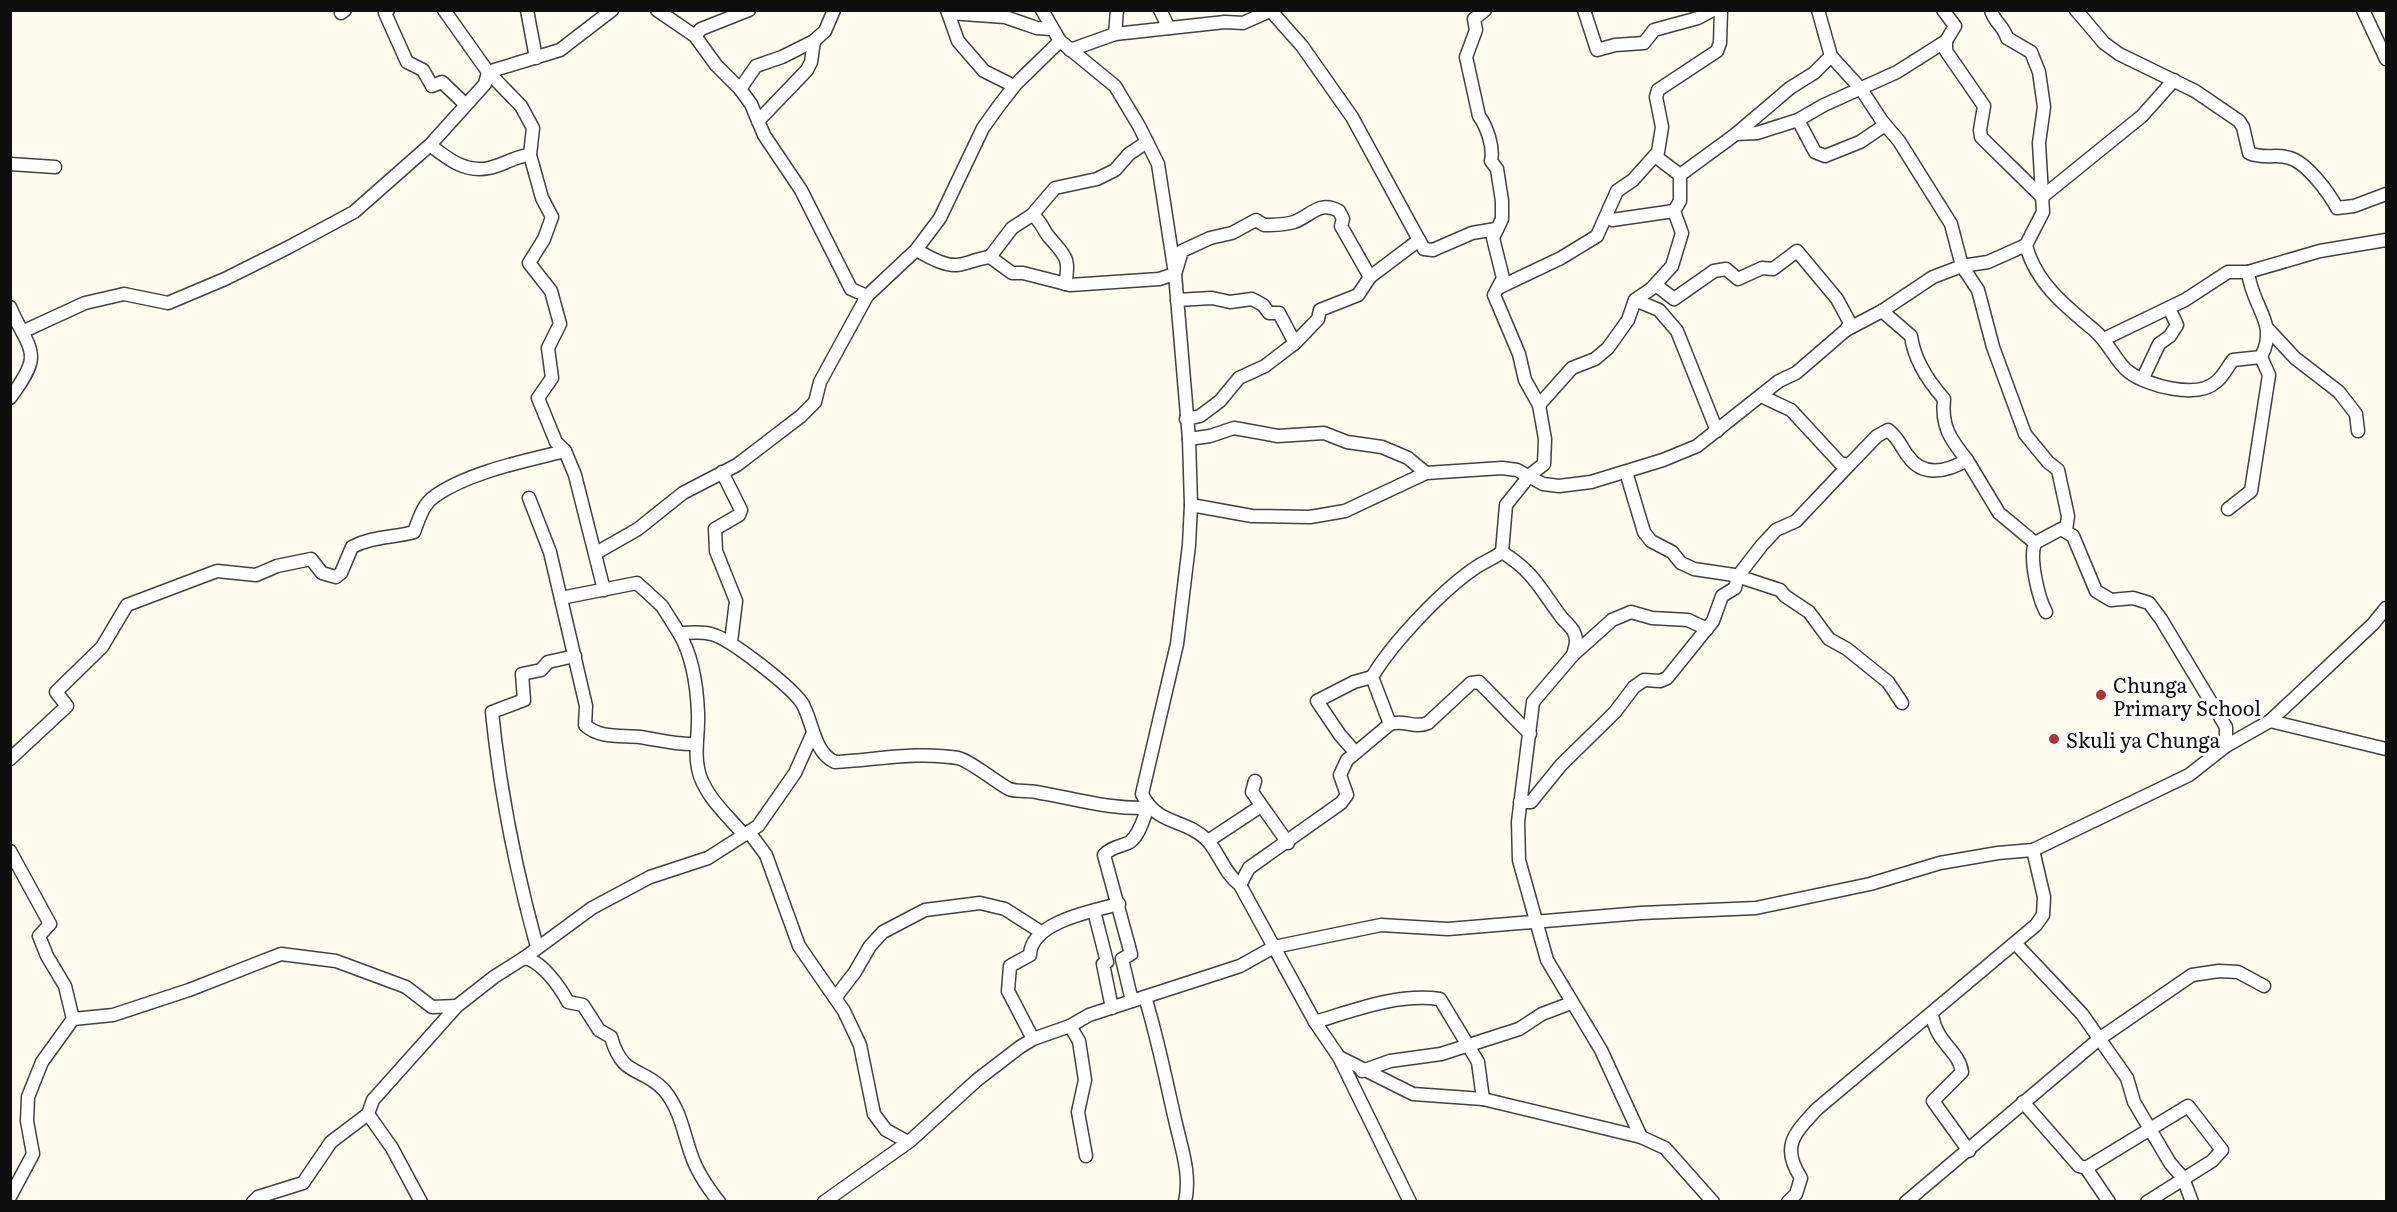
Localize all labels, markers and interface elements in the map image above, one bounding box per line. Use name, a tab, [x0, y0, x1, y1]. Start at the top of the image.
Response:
place label: Chunga Primary School	[2113, 669, 2261, 722]
marker: Chunga Primary School	[2094, 688, 2108, 702]
place label: Skuli ya Chunga	[2066, 724, 2220, 754]
marker: Skuli ya Chunga	[2047, 732, 2061, 746]

